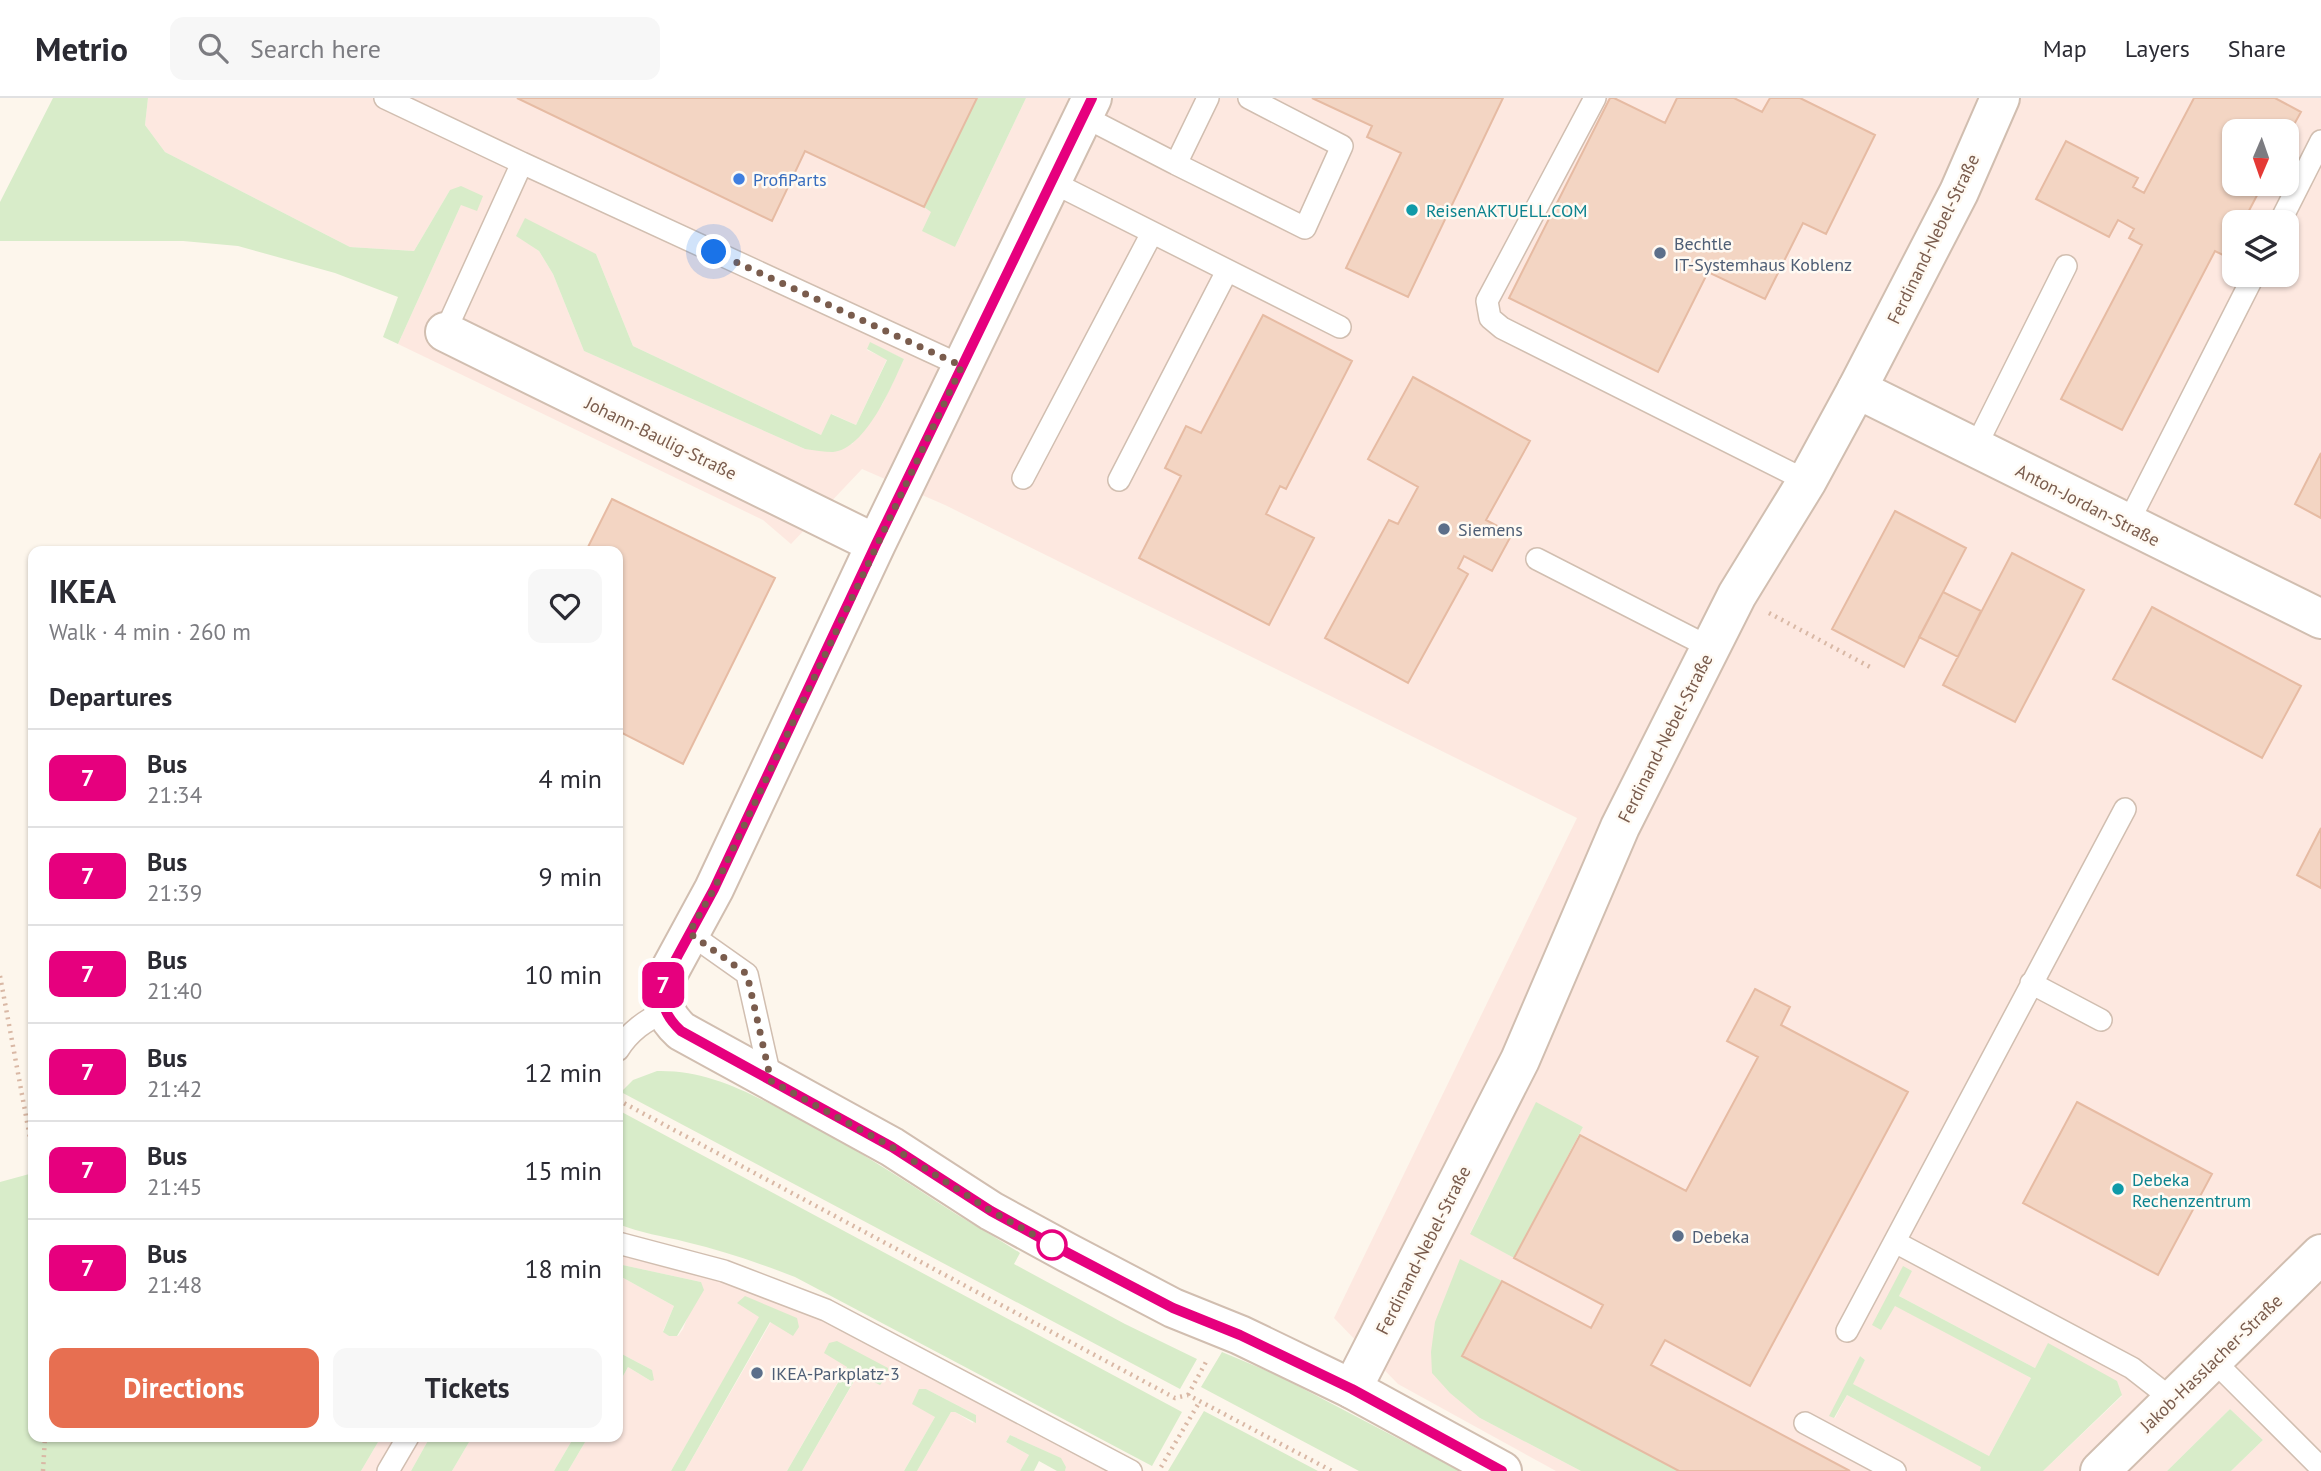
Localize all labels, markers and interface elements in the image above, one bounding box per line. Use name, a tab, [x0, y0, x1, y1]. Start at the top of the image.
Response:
search box	[170, 17, 660, 80]
text: Metrio	[35, 27, 128, 70]
icon: search	[194, 29, 232, 67]
text: Search here	[250, 32, 381, 65]
text: Map	[2043, 33, 2087, 64]
text: Layers	[2125, 33, 2190, 64]
text: Share	[2228, 33, 2286, 64]
north arrow	[2222, 119, 2300, 196]
map controls	[2222, 119, 2299, 287]
street label: Ferdinand-Nebel-Straße	[1882, 150, 1984, 328]
place label: ProfiParts	[753, 168, 827, 191]
marker: ProfiParts	[731, 171, 747, 187]
place label: ReisenAKTUELL.COM	[1426, 199, 1588, 222]
marker: ReisenAKTUELL.COM	[1404, 202, 1420, 218]
button: layers	[2222, 210, 2299, 287]
place label: Bechtle IT-Systemhaus Koblenz	[1674, 232, 1852, 276]
your location	[696, 234, 731, 269]
marker: Bechtle IT-Systemhaus Koblenz	[1652, 245, 1668, 261]
street label: Johann-Baulig-Straße	[581, 391, 741, 485]
street label: Anton-Jordan-Straße	[2012, 459, 2164, 551]
place label: Siemens	[1458, 518, 1523, 541]
marker: Siemens	[1436, 521, 1452, 537]
text: IKEA	[49, 569, 116, 612]
button: heart	[528, 569, 602, 643]
text: Walk · 4 min · 260 m	[49, 617, 251, 646]
street label: Ferdinand-Nebel-Straße	[1612, 650, 1718, 826]
text: Departures	[49, 680, 172, 713]
text: Bus	[147, 747, 187, 780]
text: 7	[81, 762, 94, 793]
text: 4 min	[539, 762, 602, 795]
text: 21:34	[147, 780, 202, 809]
text: Bus	[147, 845, 187, 878]
text: 7	[81, 860, 94, 891]
text: 9 min	[539, 860, 602, 893]
text: 21:39	[147, 878, 202, 907]
text: Bus	[147, 943, 187, 976]
text: 7	[81, 958, 94, 989]
text: 10 min	[524, 958, 602, 991]
line badge: 7	[640, 962, 686, 1008]
text: 7	[656, 969, 670, 1000]
text: 21:40	[147, 976, 202, 1005]
text: Bus	[147, 1041, 187, 1074]
text: 7	[81, 1056, 94, 1087]
text: 12 min	[524, 1056, 602, 1089]
text: 21:42	[147, 1074, 202, 1103]
text: Bus	[147, 1139, 187, 1172]
text: 7	[81, 1154, 94, 1185]
text: 15 min	[524, 1154, 602, 1187]
street label: Ferdinand-Nebel-Straße	[1370, 1162, 1476, 1338]
place label: Debeka Rechenzentrum	[2132, 1168, 2251, 1212]
text: 21:45	[147, 1172, 202, 1201]
marker: Debeka Rechenzentrum	[2110, 1181, 2126, 1197]
place label: Debeka	[1692, 1225, 1749, 1248]
marker: Debeka	[1670, 1228, 1686, 1244]
unlabelled marker	[1037, 1230, 1067, 1260]
text: Bus	[147, 1237, 187, 1270]
text: 7	[81, 1252, 94, 1283]
text: 18 min	[524, 1252, 602, 1285]
text: 21:48	[147, 1270, 202, 1299]
street label: Jakob-Hasslacher-Straße	[2134, 1289, 2287, 1438]
button: Directions	[49, 1348, 319, 1428]
button: Tickets	[333, 1348, 602, 1428]
place label: IKEA-Parkplatz-3	[771, 1362, 900, 1385]
marker: IKEA-Parkplatz-3	[749, 1365, 765, 1381]

